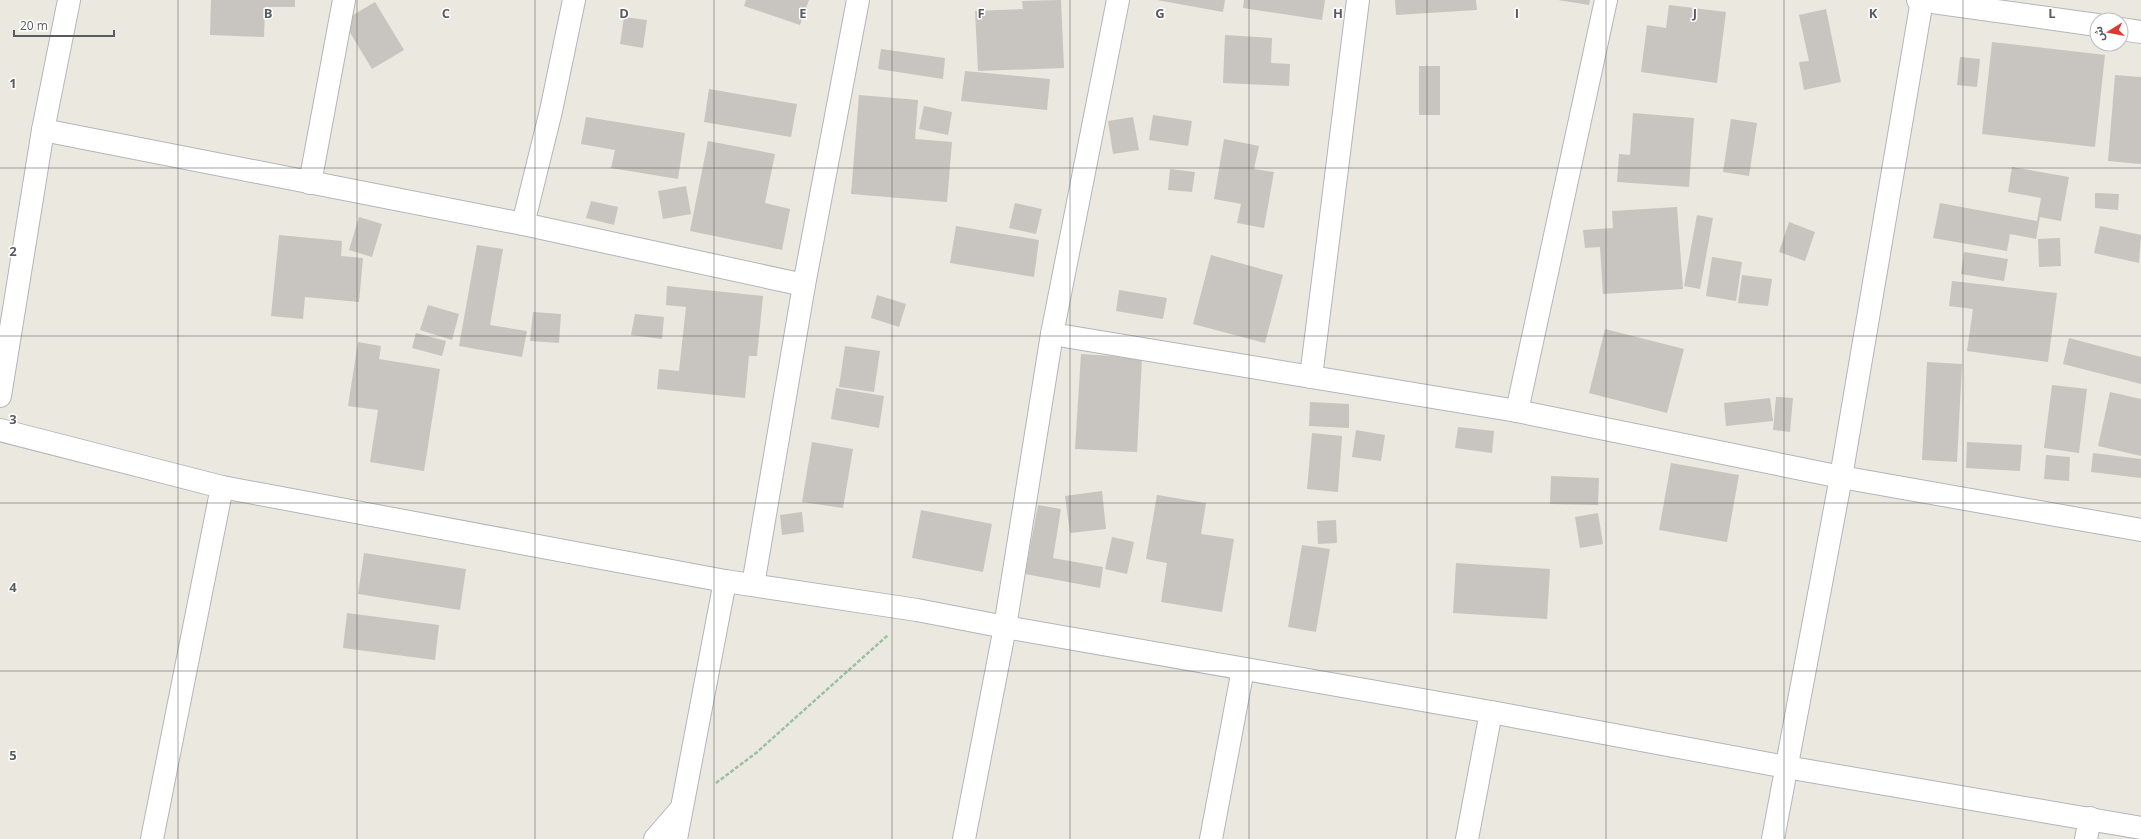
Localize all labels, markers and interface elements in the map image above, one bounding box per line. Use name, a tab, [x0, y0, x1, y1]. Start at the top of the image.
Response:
text: B	[264, 4, 273, 22]
text: C	[442, 4, 450, 22]
text: D	[619, 4, 629, 22]
text: E	[799, 4, 807, 22]
text: F	[977, 4, 985, 22]
text: G	[1155, 4, 1165, 22]
text: H	[1333, 4, 1343, 22]
text: I	[1515, 4, 1519, 22]
text: J	[1692, 4, 1697, 22]
text: K	[1869, 4, 1878, 22]
text: L	[2048, 4, 2056, 22]
scale bar	[14, 12, 114, 38]
north arrow	[2089, 12, 2129, 52]
text: 20 m	[20, 17, 48, 34]
text: ش	[2090, 25, 2107, 43]
text: 1	[9, 74, 17, 92]
text: 2	[9, 242, 17, 260]
text: 3	[9, 410, 17, 428]
text: 4	[9, 578, 17, 596]
text: 5	[9, 746, 17, 764]

